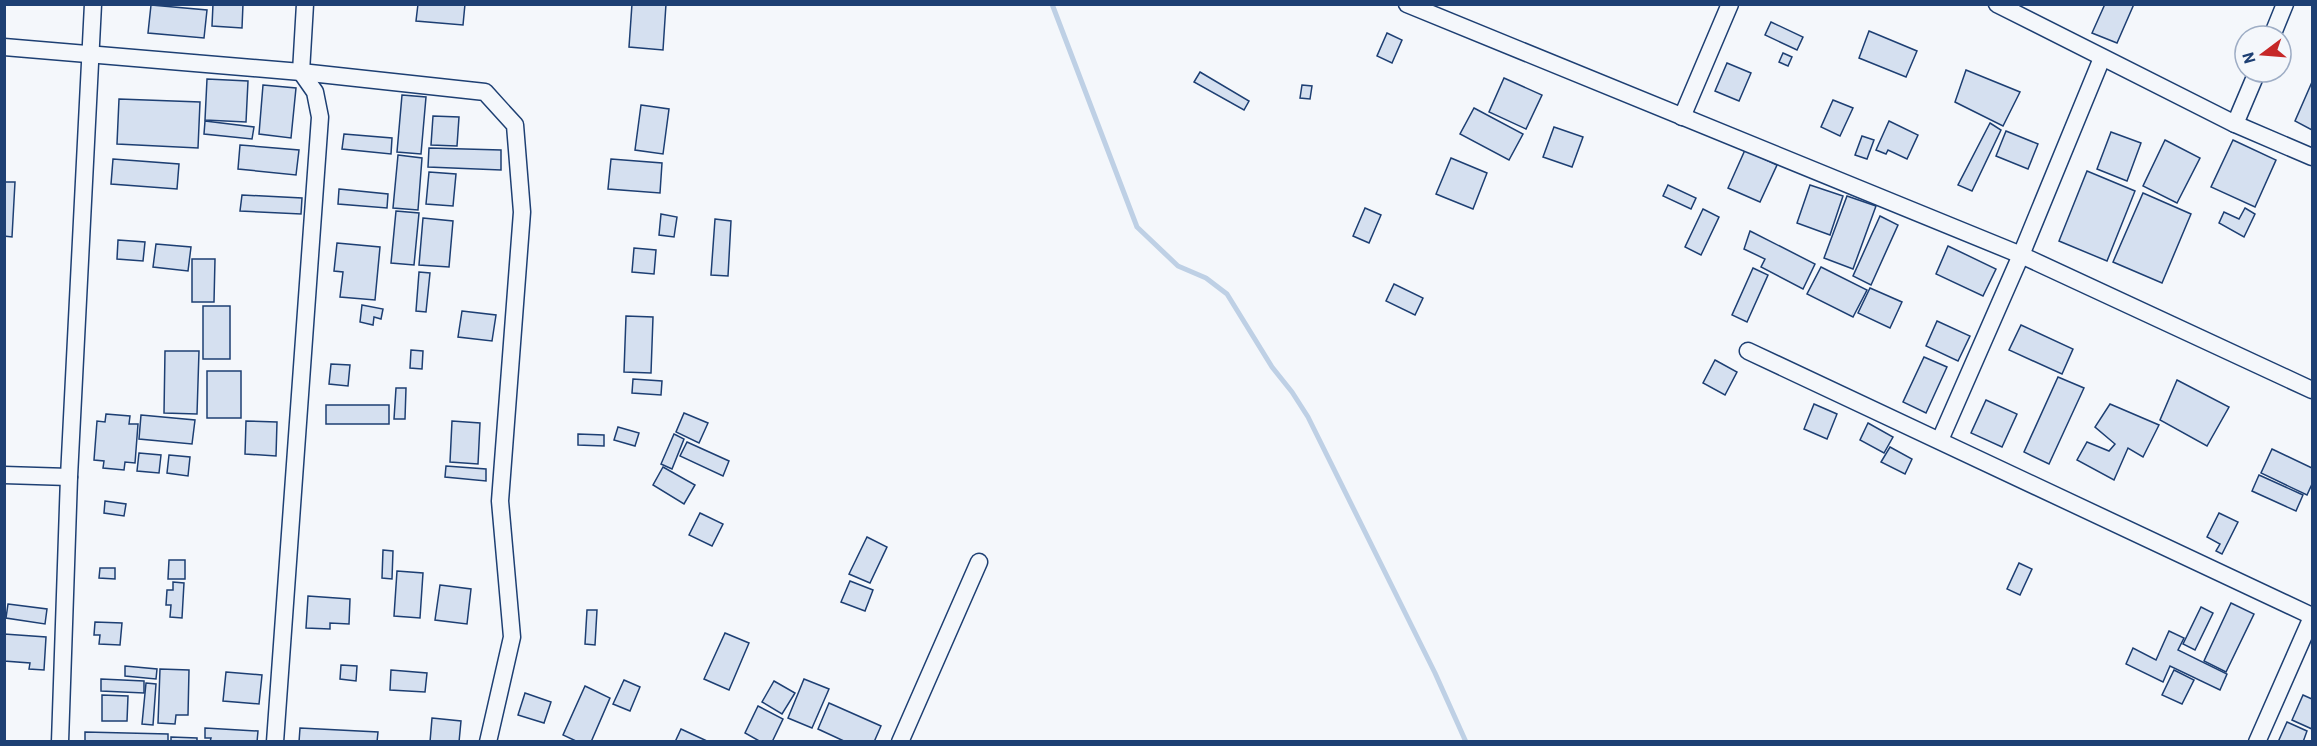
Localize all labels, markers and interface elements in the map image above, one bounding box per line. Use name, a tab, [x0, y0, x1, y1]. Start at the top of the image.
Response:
north arrow	[2233, 24, 2293, 84]
text: N	[2238, 51, 2259, 66]

